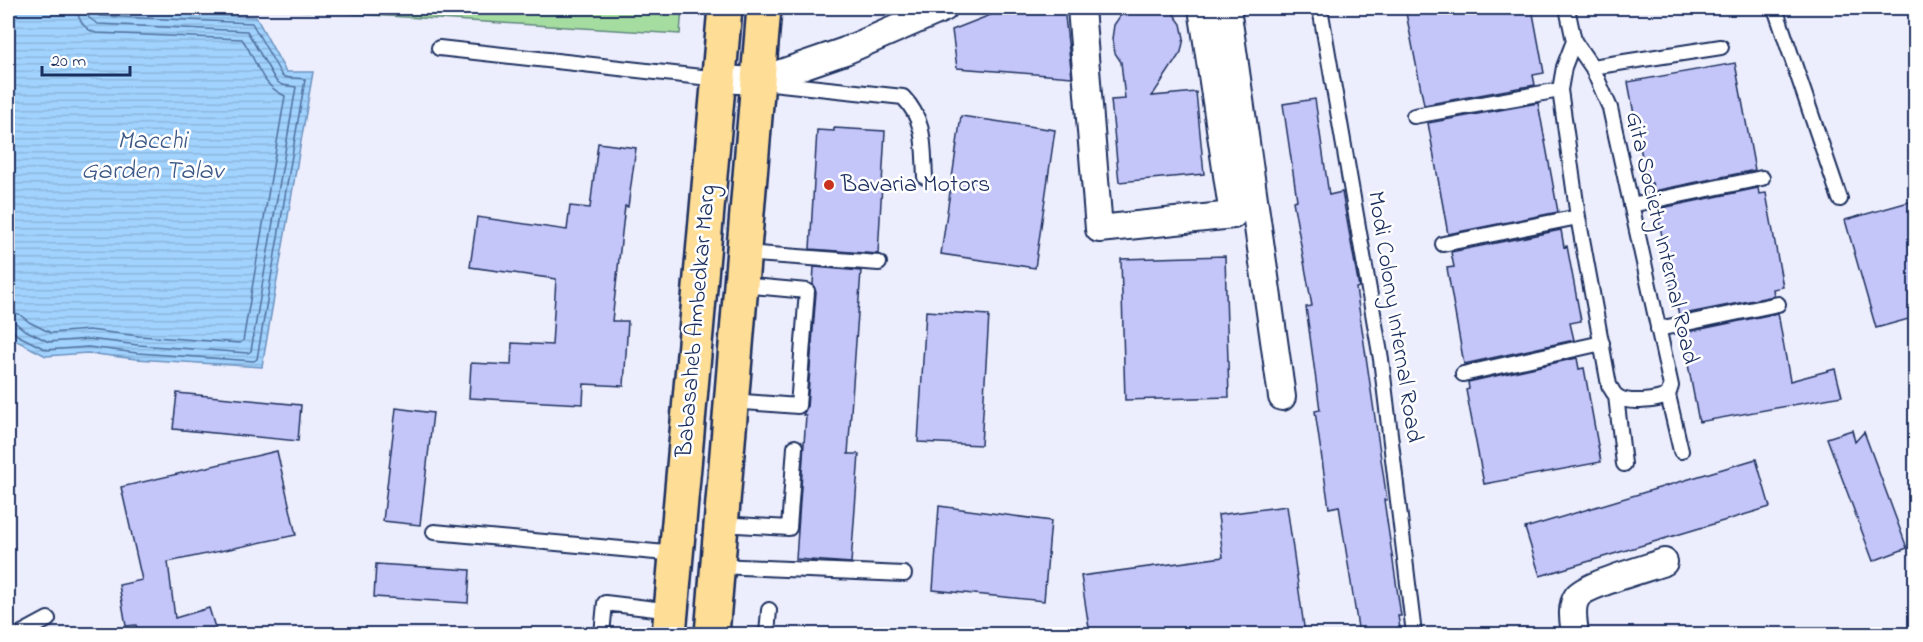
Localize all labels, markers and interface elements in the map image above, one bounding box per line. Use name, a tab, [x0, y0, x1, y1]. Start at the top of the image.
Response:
scale bar	[42, 39, 130, 77]
text: 20 m	[51, 49, 86, 75]
street label: Gita Society Internal Road	[1614, 108, 1707, 368]
water label: Macchi Garden Talav	[81, 123, 226, 191]
place label: Bavaria Motors	[840, 168, 990, 203]
marker: Bavaria Motors	[822, 178, 836, 192]
street label: Babasaheb Ambedkar Marg	[668, 183, 726, 460]
street label: Modi Colony Internal Road	[1356, 189, 1431, 446]

